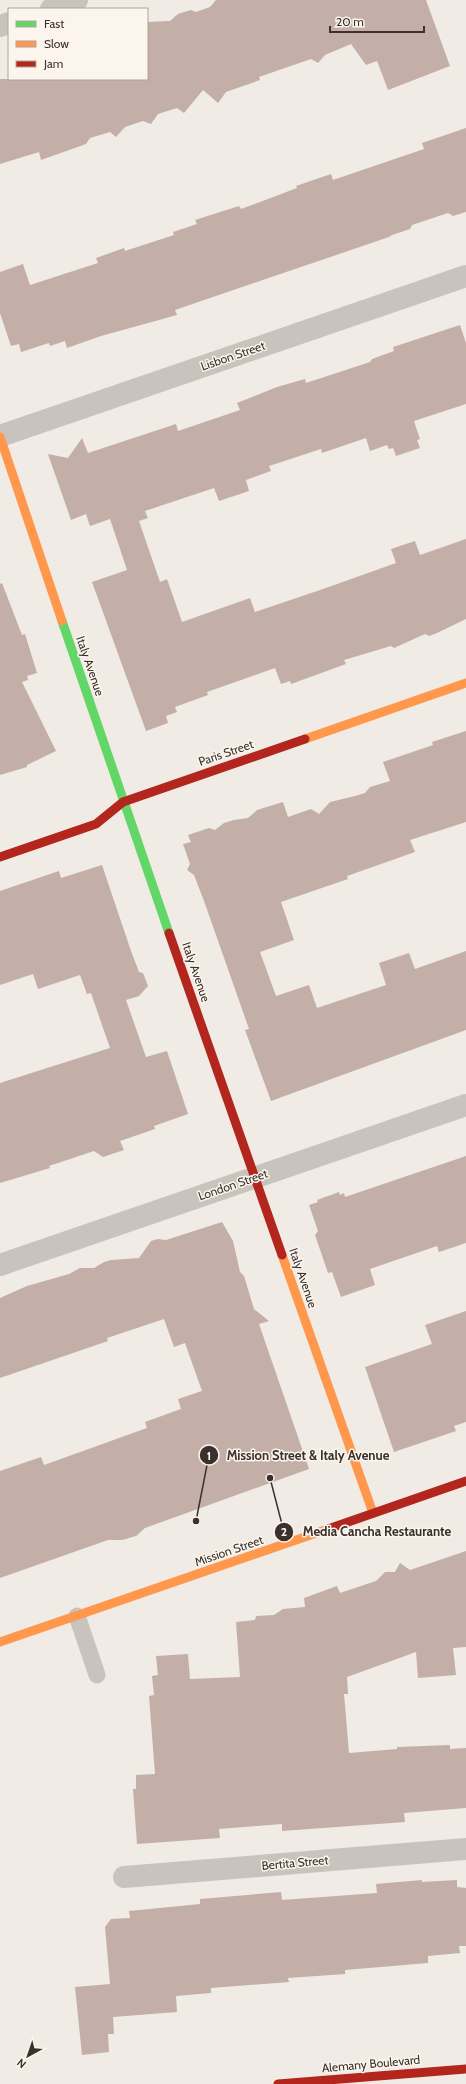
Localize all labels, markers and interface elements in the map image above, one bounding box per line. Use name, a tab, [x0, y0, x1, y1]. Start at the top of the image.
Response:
legend	[8, 8, 148, 80]
scale bar	[330, 8, 424, 34]
text: 20 m	[336, 14, 364, 29]
text: Fast	[44, 16, 64, 31]
text: Slow	[44, 36, 69, 51]
text: Jam	[43, 56, 63, 71]
street label: Lisbon Street	[199, 338, 267, 374]
street label: Italy Avenue	[73, 634, 108, 698]
street label: Paris Street	[196, 736, 255, 769]
street label: Italy Avenue	[179, 940, 214, 1004]
street label: London Street	[196, 1166, 270, 1203]
street label: Italy Avenue	[286, 1246, 321, 1310]
callout: Mission Street & Italy Avenue	[199, 1443, 397, 1468]
text: Mission Street & Italy Avenue	[227, 1447, 390, 1463]
text: 1	[207, 1448, 211, 1463]
callout: Media Cancha Restaurante	[274, 1519, 459, 1544]
text: Media Cancha Restaurante	[303, 1523, 452, 1539]
text: 2	[281, 1524, 287, 1539]
street label: Mission Street	[193, 1532, 265, 1569]
street label: Bertita Street	[261, 1852, 329, 1873]
north arrow	[8, 2036, 48, 2076]
street label: Alemany Boulevard	[321, 2052, 421, 2075]
text: N	[14, 2056, 29, 2072]

